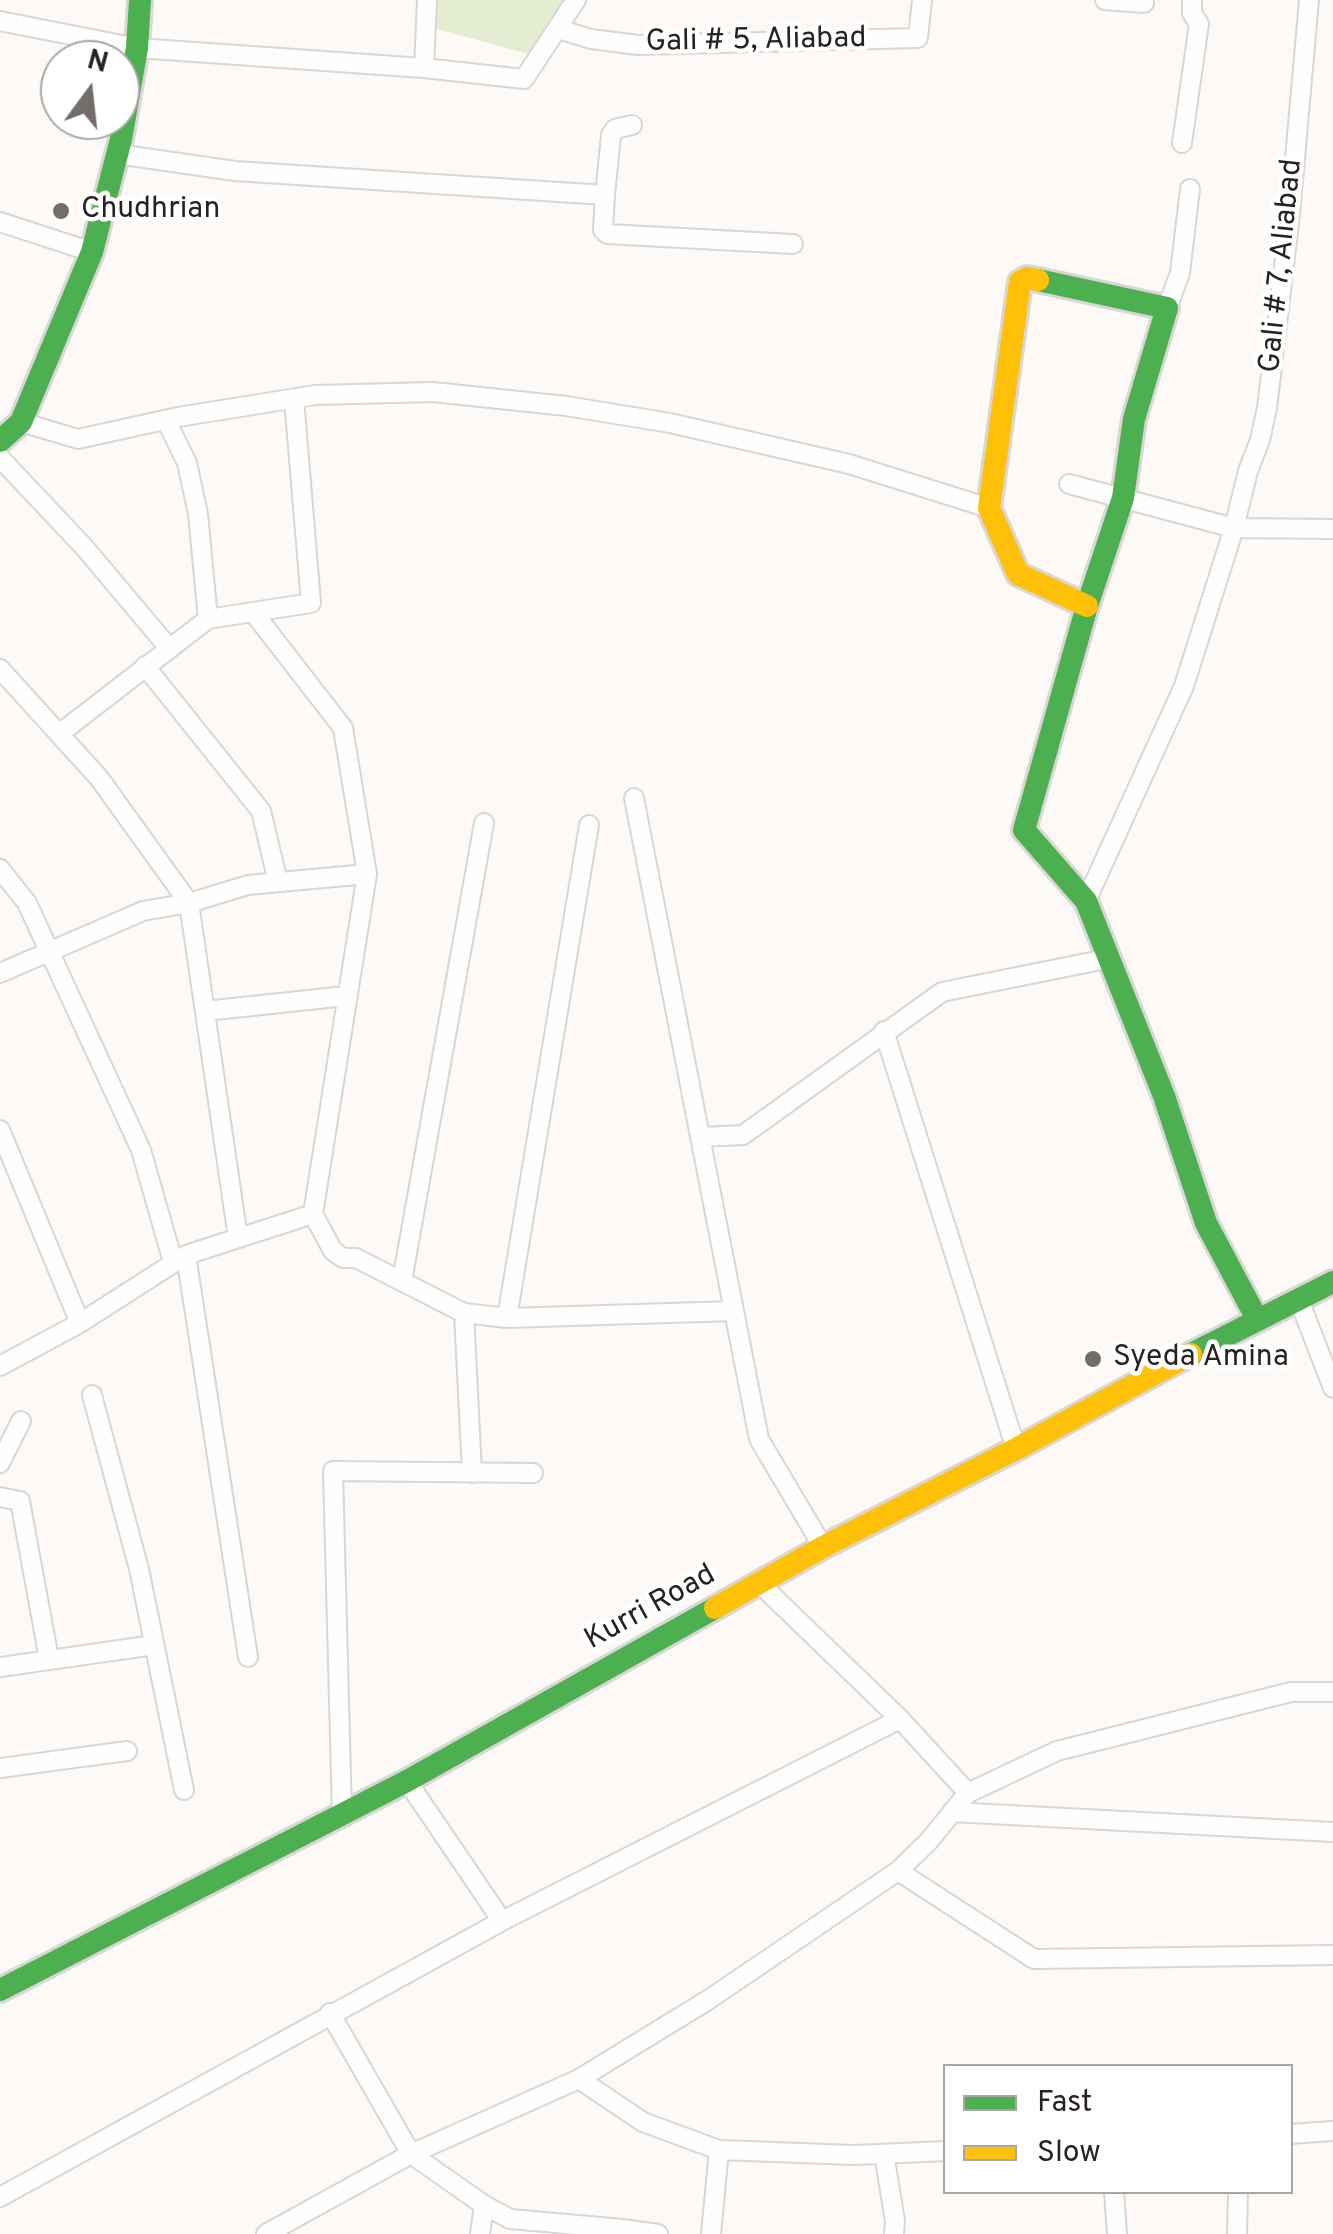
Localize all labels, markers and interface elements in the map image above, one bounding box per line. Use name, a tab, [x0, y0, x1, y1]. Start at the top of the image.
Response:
street label: Gali # 5, Aliabad	[645, 22, 867, 62]
north arrow	[40, 40, 140, 140]
text: N	[83, 43, 112, 83]
street label: Gali # 7, Aliabad	[1254, 157, 1312, 375]
place label: Chudhrian	[81, 193, 220, 229]
marker: Chudhrian	[50, 200, 72, 222]
place label: Syeda Amina	[1113, 1341, 1289, 1377]
marker: Syeda Amina	[1082, 1348, 1104, 1370]
street label: Kurri Road	[579, 1558, 723, 1660]
legend	[943, 2064, 1293, 2194]
text: Fast	[1037, 2085, 1092, 2122]
text: Slow	[1037, 2135, 1101, 2172]

